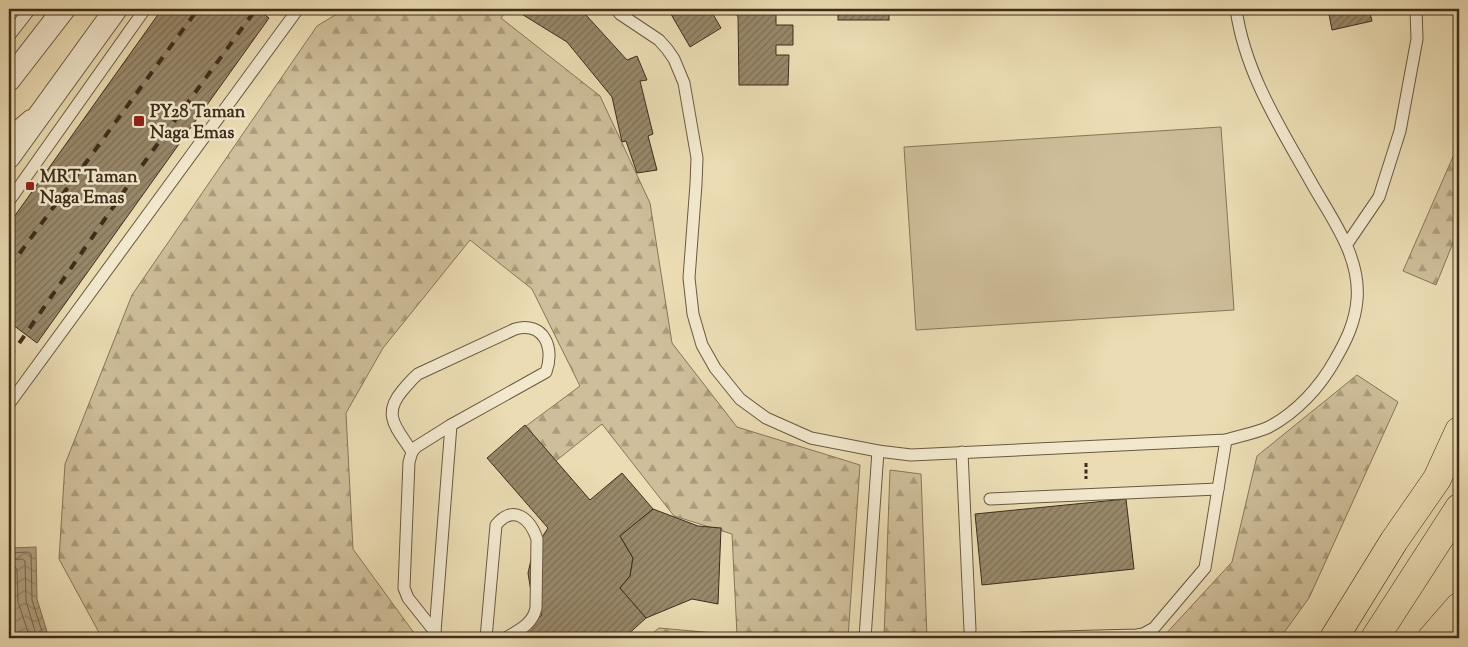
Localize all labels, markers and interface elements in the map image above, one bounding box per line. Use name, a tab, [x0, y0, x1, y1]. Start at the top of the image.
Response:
place label: PY28 Taman Naga Emas	[150, 100, 246, 147]
marker: PY28 Taman Naga Emas	[132, 114, 146, 128]
place label: MRT Taman Naga Emas	[40, 165, 138, 212]
marker: MRT Taman Naga Emas	[24, 180, 36, 192]

